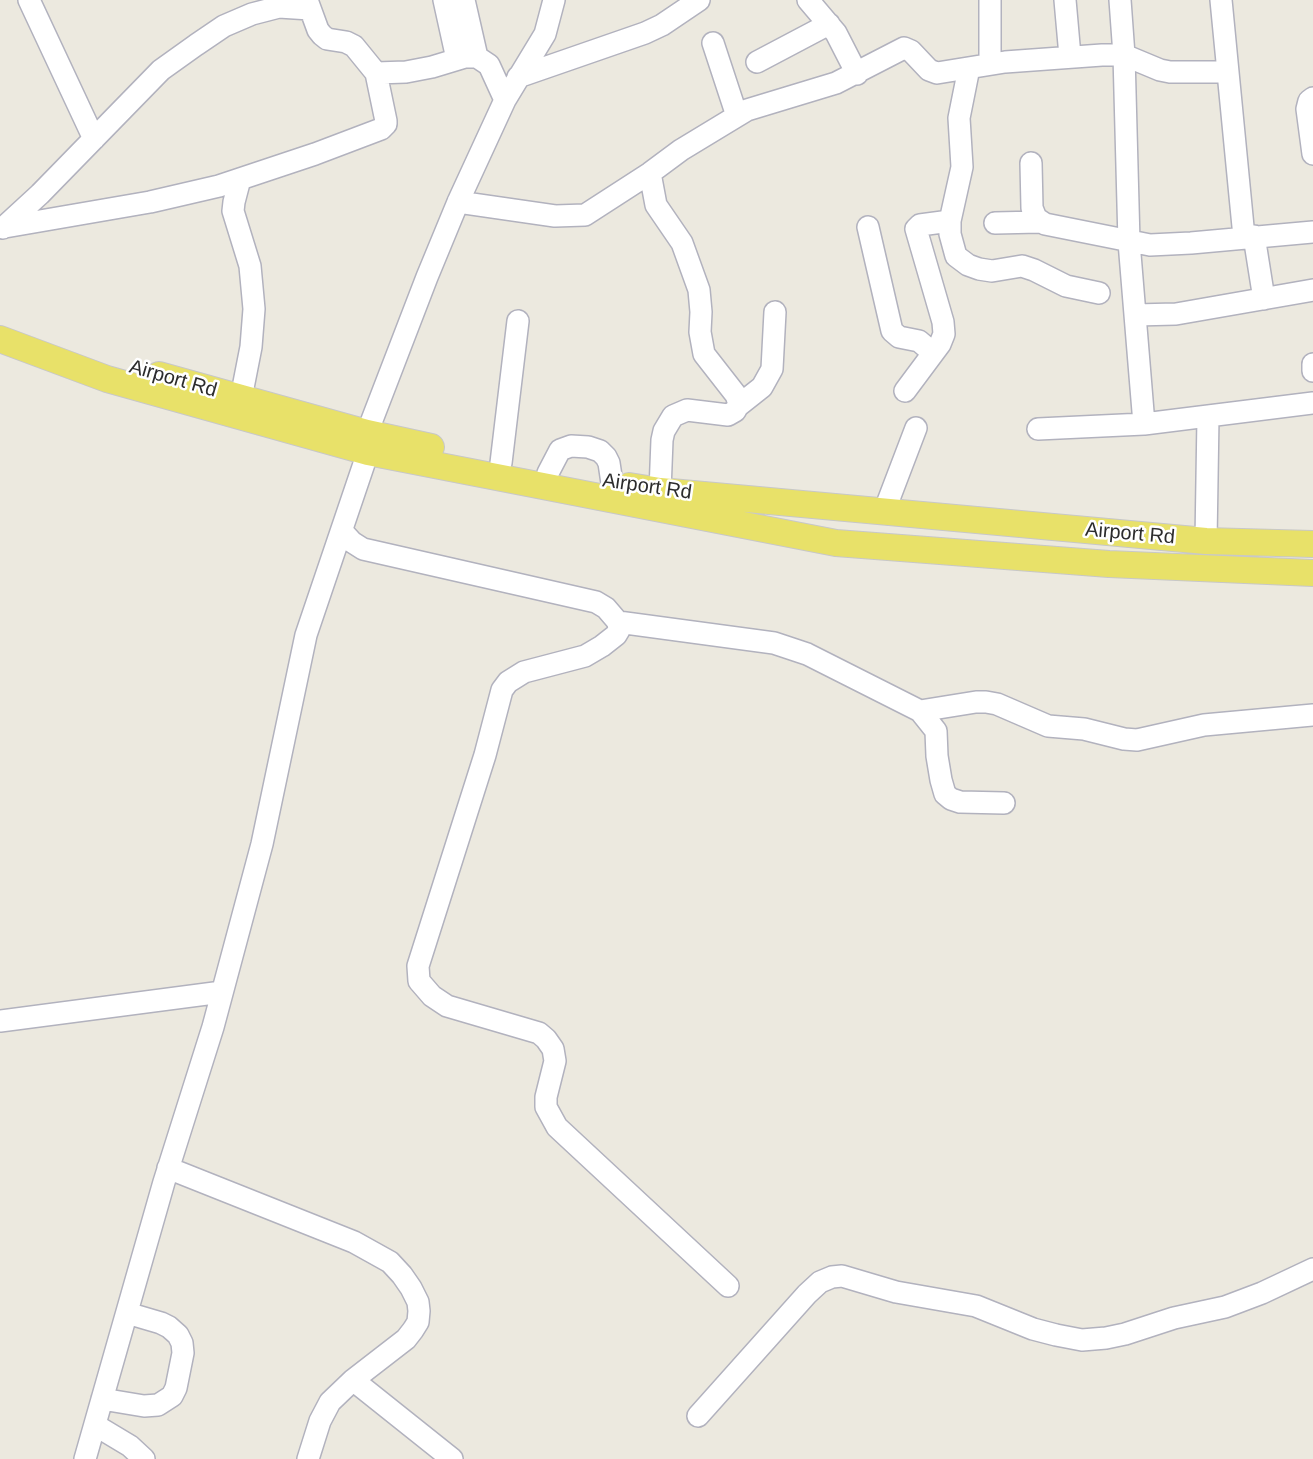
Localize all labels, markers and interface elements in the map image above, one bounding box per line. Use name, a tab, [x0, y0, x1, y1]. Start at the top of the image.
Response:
street label: Airport Rd	[126, 355, 220, 403]
street label: Airport Rd	[601, 469, 693, 505]
street label: Airport Rd	[1084, 518, 1176, 550]

